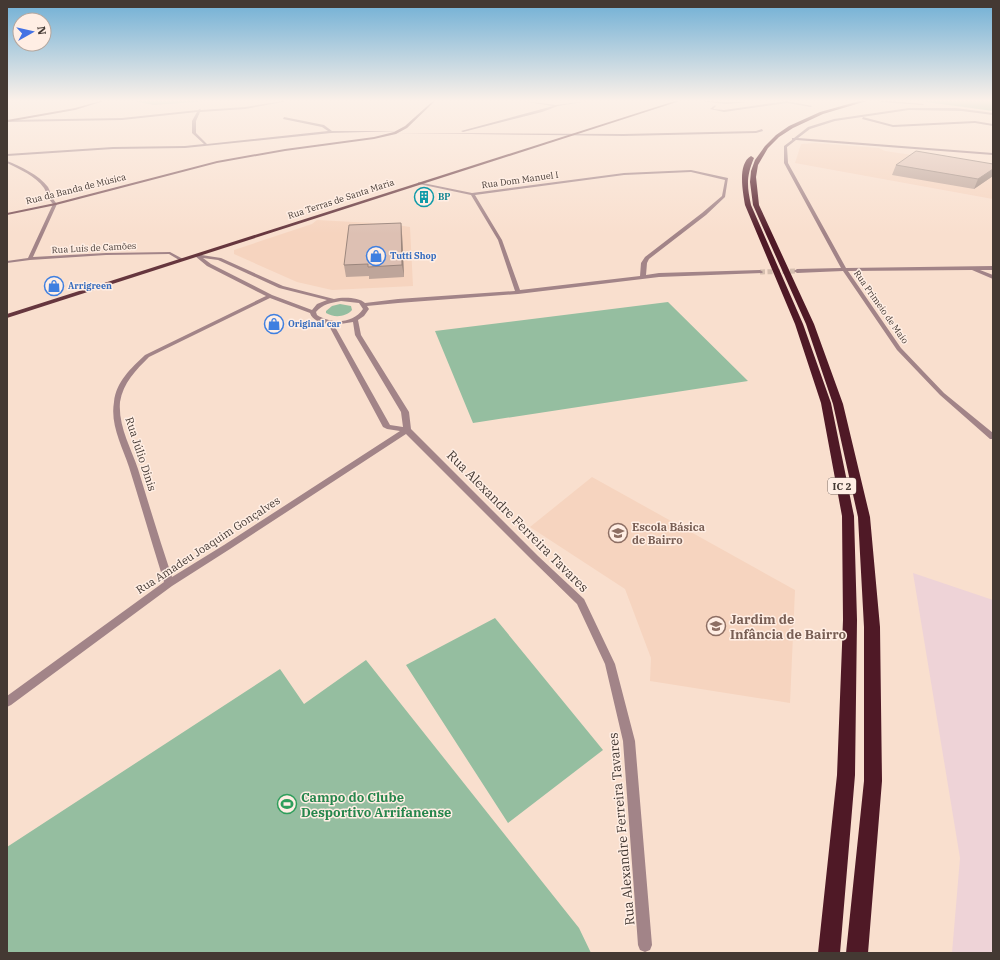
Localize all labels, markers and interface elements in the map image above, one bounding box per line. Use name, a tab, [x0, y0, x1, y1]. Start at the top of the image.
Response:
north arrow	[12, 12, 52, 52]
text: N	[34, 25, 49, 36]
street label: Rua Dom Manuel I	[481, 169, 559, 190]
street label: Rua da Banda de Música	[25, 171, 127, 206]
street label: Rua Terras de Santa Maria	[286, 176, 396, 221]
building icon: BP	[413, 186, 435, 208]
place label: BP	[438, 191, 450, 202]
street label: Rua Luís de Camões	[51, 240, 137, 255]
shop icon: Tutti Shop	[365, 245, 387, 267]
place label: Tutti Shop	[390, 250, 437, 261]
street label: Rua Primeio de Maio	[852, 268, 911, 346]
shop icon: Arrigreen	[43, 275, 65, 297]
place label: Arrigreen	[68, 280, 112, 291]
shop icon: Original car	[263, 313, 285, 335]
place label: Original car	[288, 318, 342, 329]
street label: Rua Júlio Dinis	[122, 415, 160, 493]
street label: Rua Alexandre Ferreira Tavares	[443, 447, 592, 596]
road number: IC 2	[828, 478, 856, 494]
street label: Rua Amadeu Joaquim Gonçalves	[133, 493, 283, 597]
place label: Escola Básica de Bairro	[632, 520, 705, 547]
school or university icon: Escola Básica de Bairro	[607, 522, 629, 544]
place label: Jardim de Infância de Bairro	[730, 611, 847, 643]
school or university icon: Jardim de Infância de Bairro	[705, 615, 727, 637]
street label: Rua Alexandre Ferreira Tavares	[605, 732, 638, 926]
place label: Campo do Clube Desportivo Arrifanense	[301, 789, 451, 821]
sports icon: Campo do Clube Desportivo Arrifanense	[276, 793, 298, 815]

